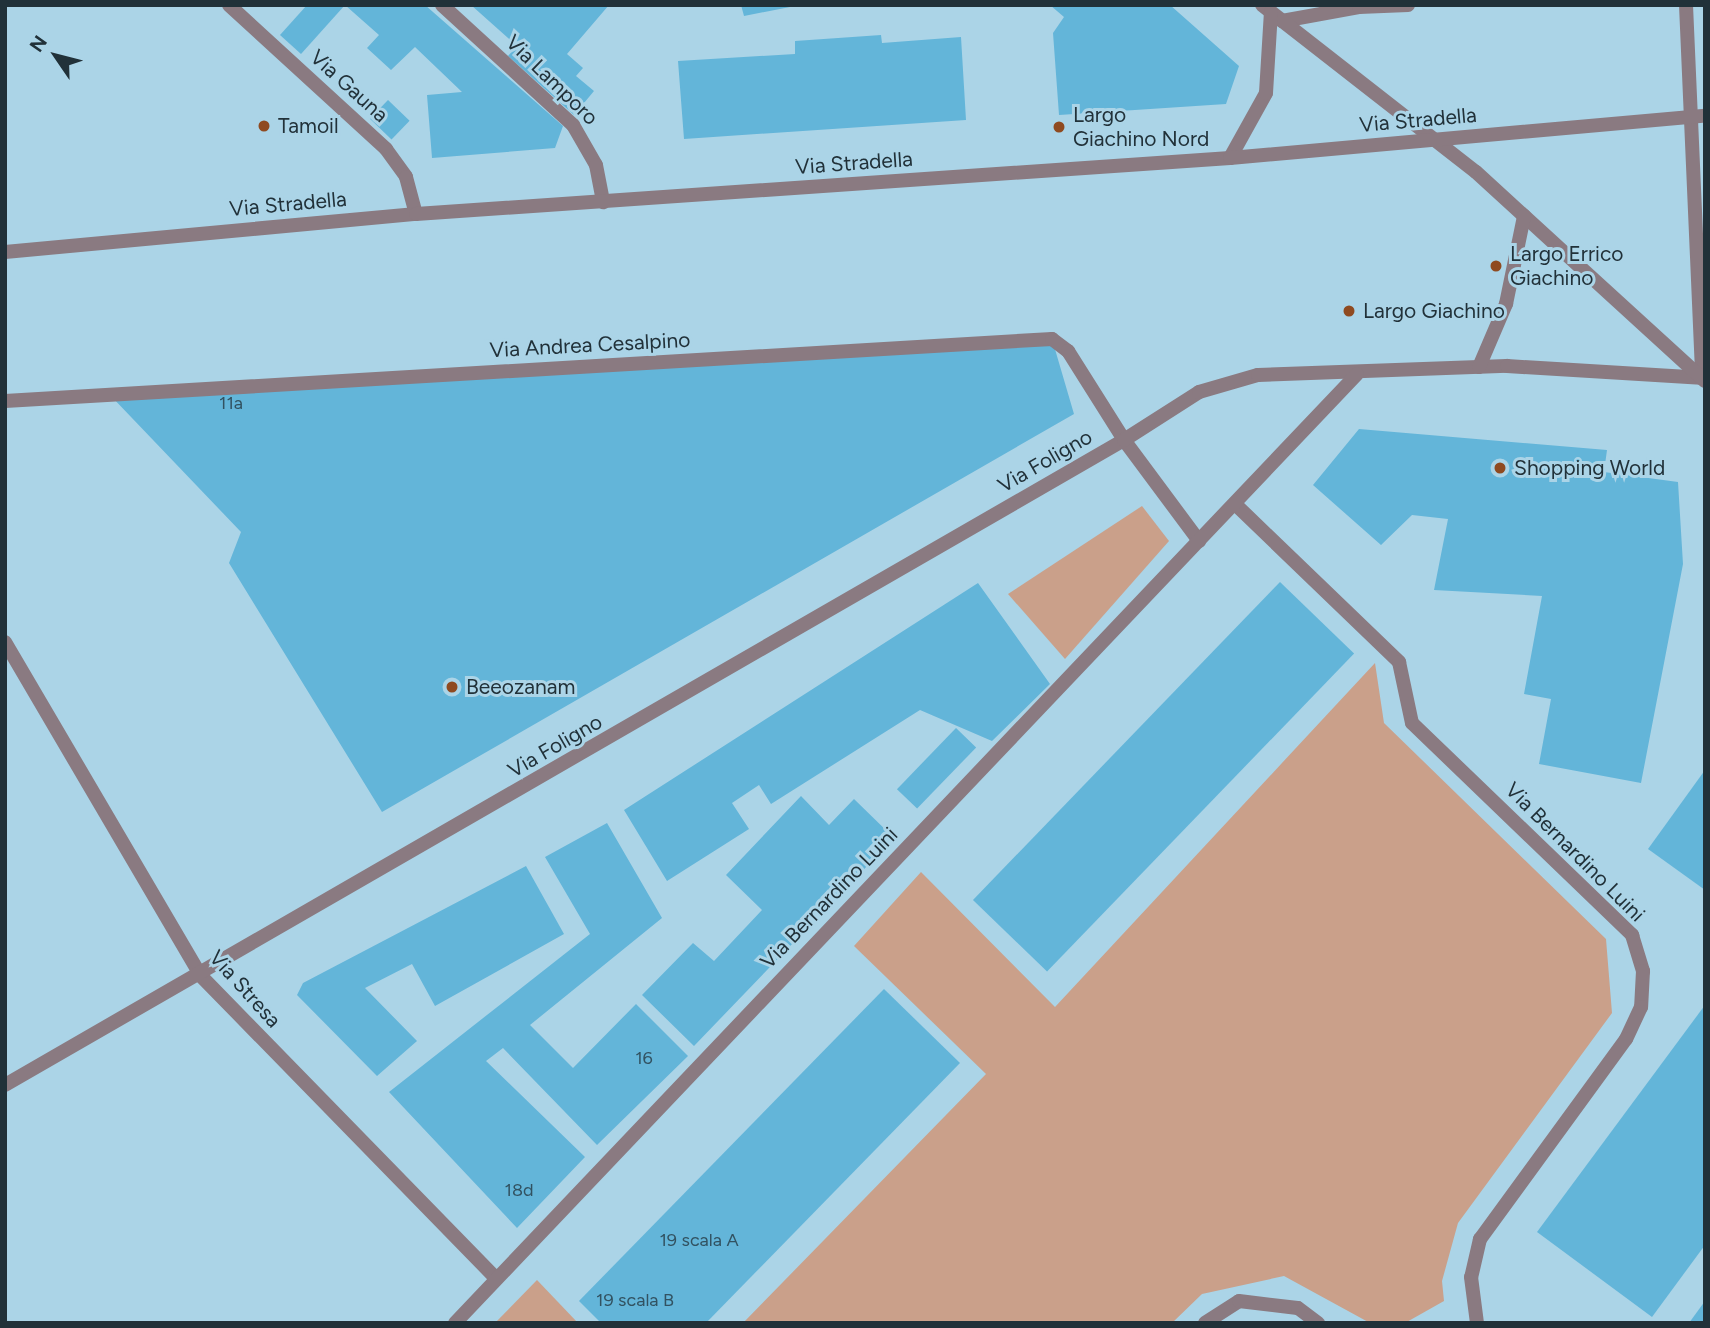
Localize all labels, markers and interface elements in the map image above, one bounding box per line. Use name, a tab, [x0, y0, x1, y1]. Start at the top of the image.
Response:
north arrow	[21, 21, 91, 91]
street label: Via Lamporo	[501, 30, 603, 130]
text: N	[25, 31, 52, 56]
street label: Via Gauna	[305, 44, 393, 128]
place label: Largo Giachino Nord	[1073, 102, 1209, 152]
street label: Via Stradella	[1358, 102, 1478, 138]
place label: Tamoil	[278, 113, 339, 139]
marker: Tamoil	[256, 118, 272, 134]
marker: Largo Giachino Nord	[1051, 119, 1067, 135]
street label: Via Stradella	[794, 146, 914, 180]
street label: Via Stradella	[228, 186, 348, 222]
place label: Largo Errico Giachino	[1510, 241, 1623, 291]
marker: Largo Errico Giachino	[1488, 258, 1504, 274]
place label: Largo Giachino	[1363, 298, 1505, 324]
marker: Largo Giachino	[1341, 303, 1357, 319]
street label: Via Andrea Cesalpino	[489, 327, 691, 363]
house number: 11a	[219, 392, 243, 414]
street label: Via Foligno	[993, 424, 1097, 498]
place label: Shopping World	[1514, 455, 1665, 481]
marker: Shopping World	[1492, 460, 1508, 476]
place label: Beeozanam	[466, 674, 575, 700]
marker: Beeozanam	[444, 679, 460, 695]
street label: Via Foligno	[503, 709, 607, 783]
street label: Via Bernardino Luini	[1500, 777, 1650, 927]
street label: Via Bernardino Luini	[755, 822, 903, 974]
street label: Via Stresa	[204, 945, 286, 1033]
house number: 16	[635, 1047, 653, 1069]
house number: 18d	[504, 1179, 534, 1201]
house number: 19 scala A	[659, 1229, 739, 1251]
house number: 19 scala B	[596, 1289, 674, 1311]

